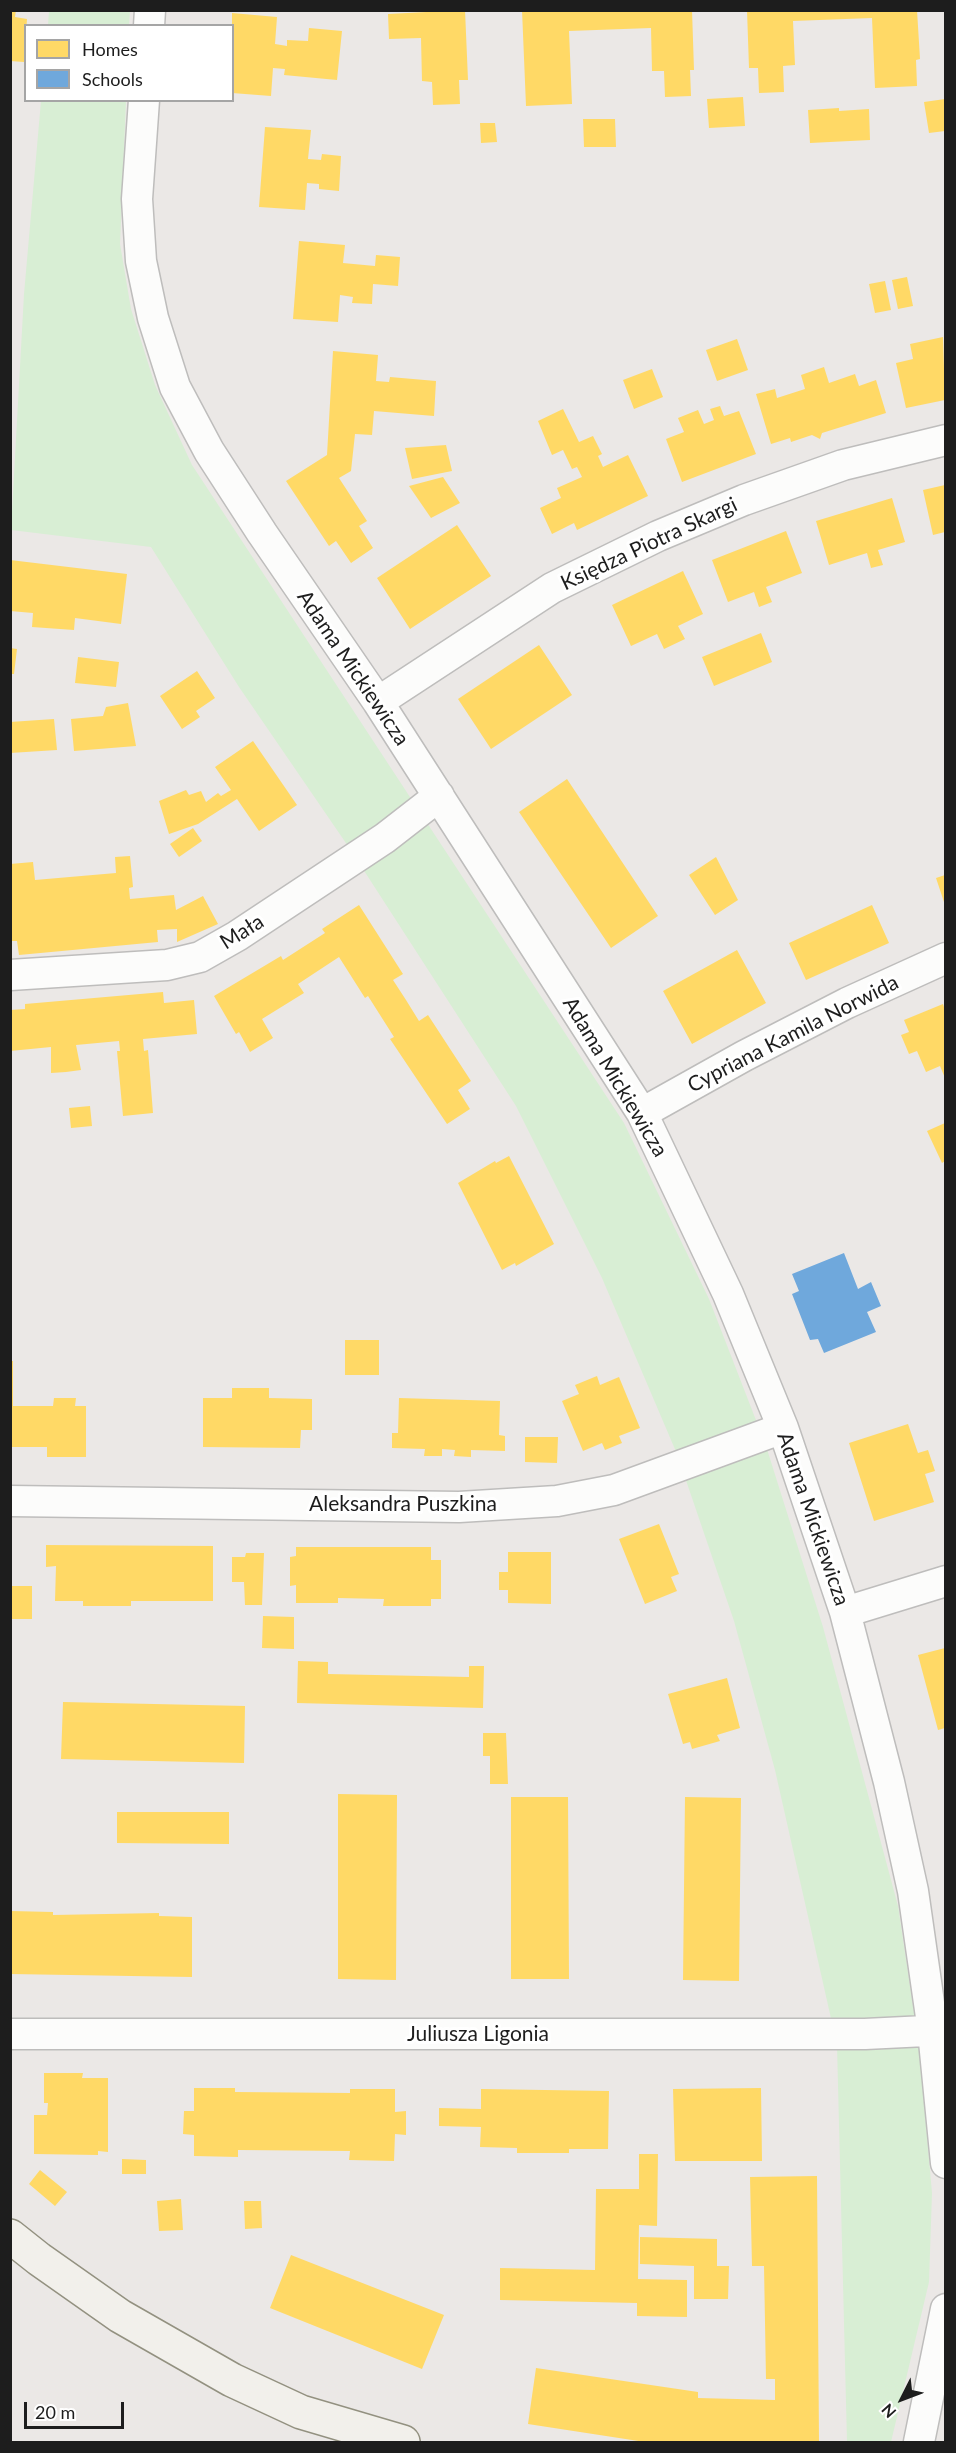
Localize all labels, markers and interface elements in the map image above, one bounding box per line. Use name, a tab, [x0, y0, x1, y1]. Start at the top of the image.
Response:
legend	[24, 24, 234, 102]
text: Homes	[82, 38, 138, 60]
text: Schools	[82, 68, 143, 90]
street label: Księdza Piotra Skargi	[557, 492, 741, 596]
street label: Adama Mickiewicza	[292, 586, 414, 750]
street label: Mała	[216, 909, 268, 955]
street label: Cypriana Kamila Norwida	[683, 970, 903, 1098]
street label: Adama Mickiewicza	[557, 993, 673, 1161]
street label: Adama Mickiewicza	[771, 1429, 855, 1609]
street label: Aleksandra Puszkina	[309, 1491, 497, 1517]
street label: Juliusza Ligonia	[407, 2021, 549, 2047]
north arrow	[872, 2369, 932, 2429]
scale bar	[27, 2390, 128, 2428]
text: N	[877, 2400, 899, 2422]
text: 20 m	[35, 2401, 75, 2423]

